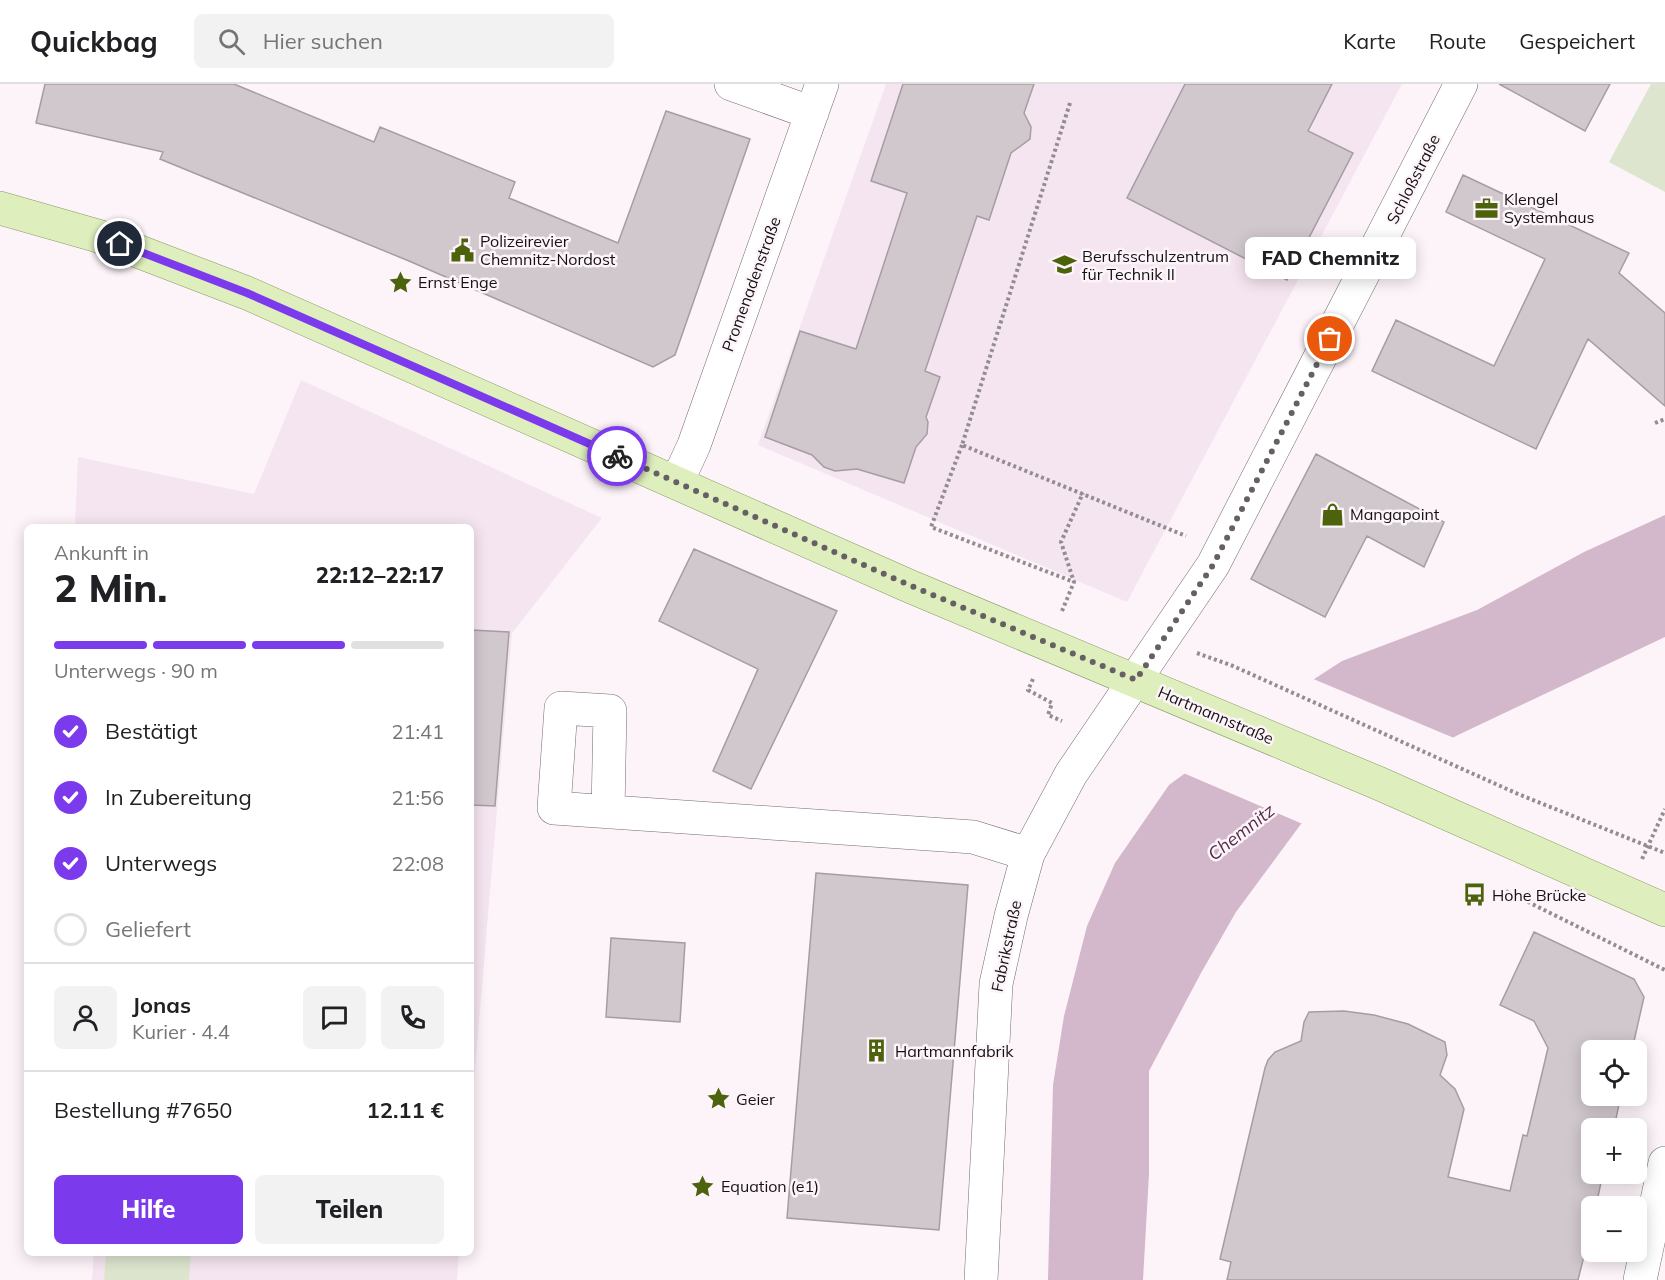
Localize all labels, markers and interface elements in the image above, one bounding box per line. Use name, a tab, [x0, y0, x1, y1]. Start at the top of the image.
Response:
search box	[194, 14, 614, 68]
text: Quickbag	[30, 24, 158, 59]
icon: search	[215, 25, 248, 58]
text: Hier suchen	[263, 27, 383, 55]
text: Karte	[1343, 28, 1396, 54]
text: Route	[1429, 28, 1486, 54]
text: Gespeichert	[1519, 28, 1635, 54]
street label: Schloßstraße	[1382, 131, 1444, 227]
place label: Klengel Systemhaus	[1504, 189, 1595, 227]
office icon: Klengel Systemhaus	[1473, 195, 1499, 221]
street label: Promenadenstraße	[717, 214, 785, 354]
pin	[94, 218, 145, 269]
icon: home	[103, 227, 136, 260]
place label: Polizeirevier Chemnitz-Nordost	[480, 231, 616, 269]
public building icon: Polizeirevier Chemnitz-Nordost	[449, 237, 475, 263]
callout: FAD Chemnitz	[1244, 237, 1416, 279]
text: FAD Chemnitz	[1261, 245, 1400, 270]
place label: Berufsschulzentrum für Technik II	[1082, 246, 1229, 284]
school or university icon: Berufsschulzentrum für Technik II	[1051, 252, 1077, 278]
place icon: Ernst Enge	[387, 269, 413, 295]
place label: Ernst Enge	[418, 272, 497, 292]
pin	[1304, 313, 1355, 364]
icon: bag	[1313, 322, 1346, 355]
courier	[587, 426, 647, 486]
icon: bike	[601, 440, 634, 473]
shop icon: Mangapoint	[1319, 501, 1345, 527]
place label: Mangapoint	[1350, 504, 1440, 524]
text: Ankunft in	[54, 540, 149, 565]
text: 22:12–22:17	[316, 561, 444, 589]
text: 2 Min.	[54, 563, 167, 612]
text: Unterwegs · 90 m	[54, 658, 218, 683]
street label: Hartmannstraße	[1155, 682, 1277, 748]
icon: check	[54, 715, 87, 748]
text: Bestätigt	[105, 717, 198, 745]
text: 21:41	[391, 719, 444, 744]
icon: check	[54, 781, 87, 814]
text: In Zubereitung	[105, 783, 252, 811]
text: 21:56	[391, 785, 444, 810]
water label: Chemnitz	[1203, 798, 1280, 865]
icon: check	[54, 847, 87, 880]
text: Unterwegs	[105, 849, 217, 877]
text: 22:08	[391, 851, 444, 876]
bus stop icon: Hohe Brücke	[1461, 882, 1487, 908]
place label: Hohe Brücke	[1492, 885, 1586, 905]
street label: Fabrikstraße	[987, 898, 1025, 994]
text: Geliefert	[105, 915, 191, 943]
button: person	[54, 986, 117, 1049]
button: chat	[303, 986, 366, 1049]
button: phone	[381, 986, 444, 1049]
text: Jonas	[132, 991, 191, 1019]
text: Kurier · 4.4	[132, 1019, 230, 1044]
building icon: Hartmannfabrik	[864, 1038, 890, 1064]
map controls	[1581, 1040, 1647, 1262]
button: locate	[1581, 1040, 1647, 1106]
place label: Hartmannfabrik	[895, 1041, 1014, 1061]
place icon: Geier	[705, 1086, 731, 1112]
place label: Geier	[736, 1089, 775, 1109]
text: Bestellung #7650	[54, 1096, 232, 1124]
text: 12.11 €	[367, 1096, 444, 1124]
button: +	[1581, 1118, 1647, 1184]
place icon: Equation (e1)	[690, 1173, 716, 1199]
button: Hilfe	[54, 1175, 243, 1244]
button: Teilen	[255, 1175, 444, 1244]
place label: Equation (e1)	[721, 1176, 819, 1196]
button: −	[1581, 1196, 1647, 1262]

